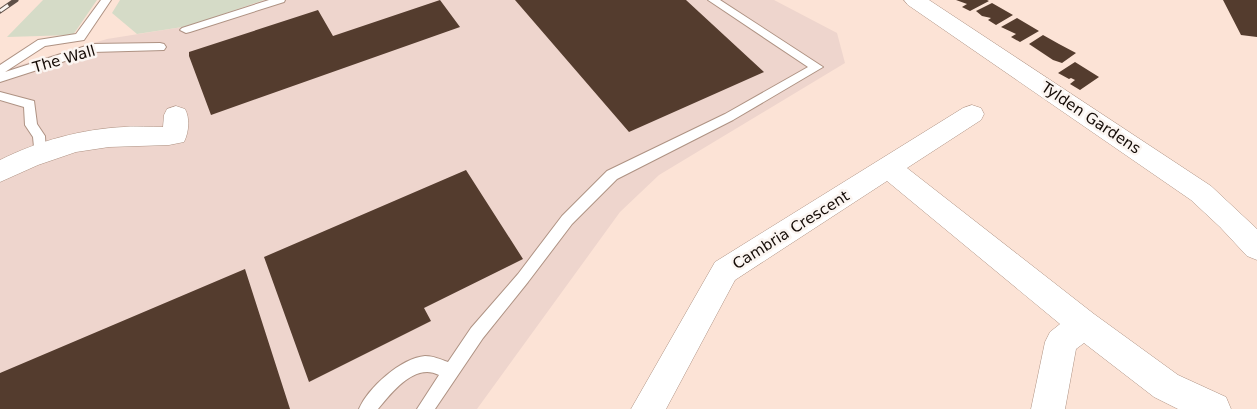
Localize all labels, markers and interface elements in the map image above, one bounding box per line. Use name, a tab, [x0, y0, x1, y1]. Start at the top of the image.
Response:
street label: The Wall	[30, 42, 97, 77]
street label: Tylden Gardens	[1037, 78, 1144, 158]
street label: Cambria Crescent	[729, 187, 853, 273]

